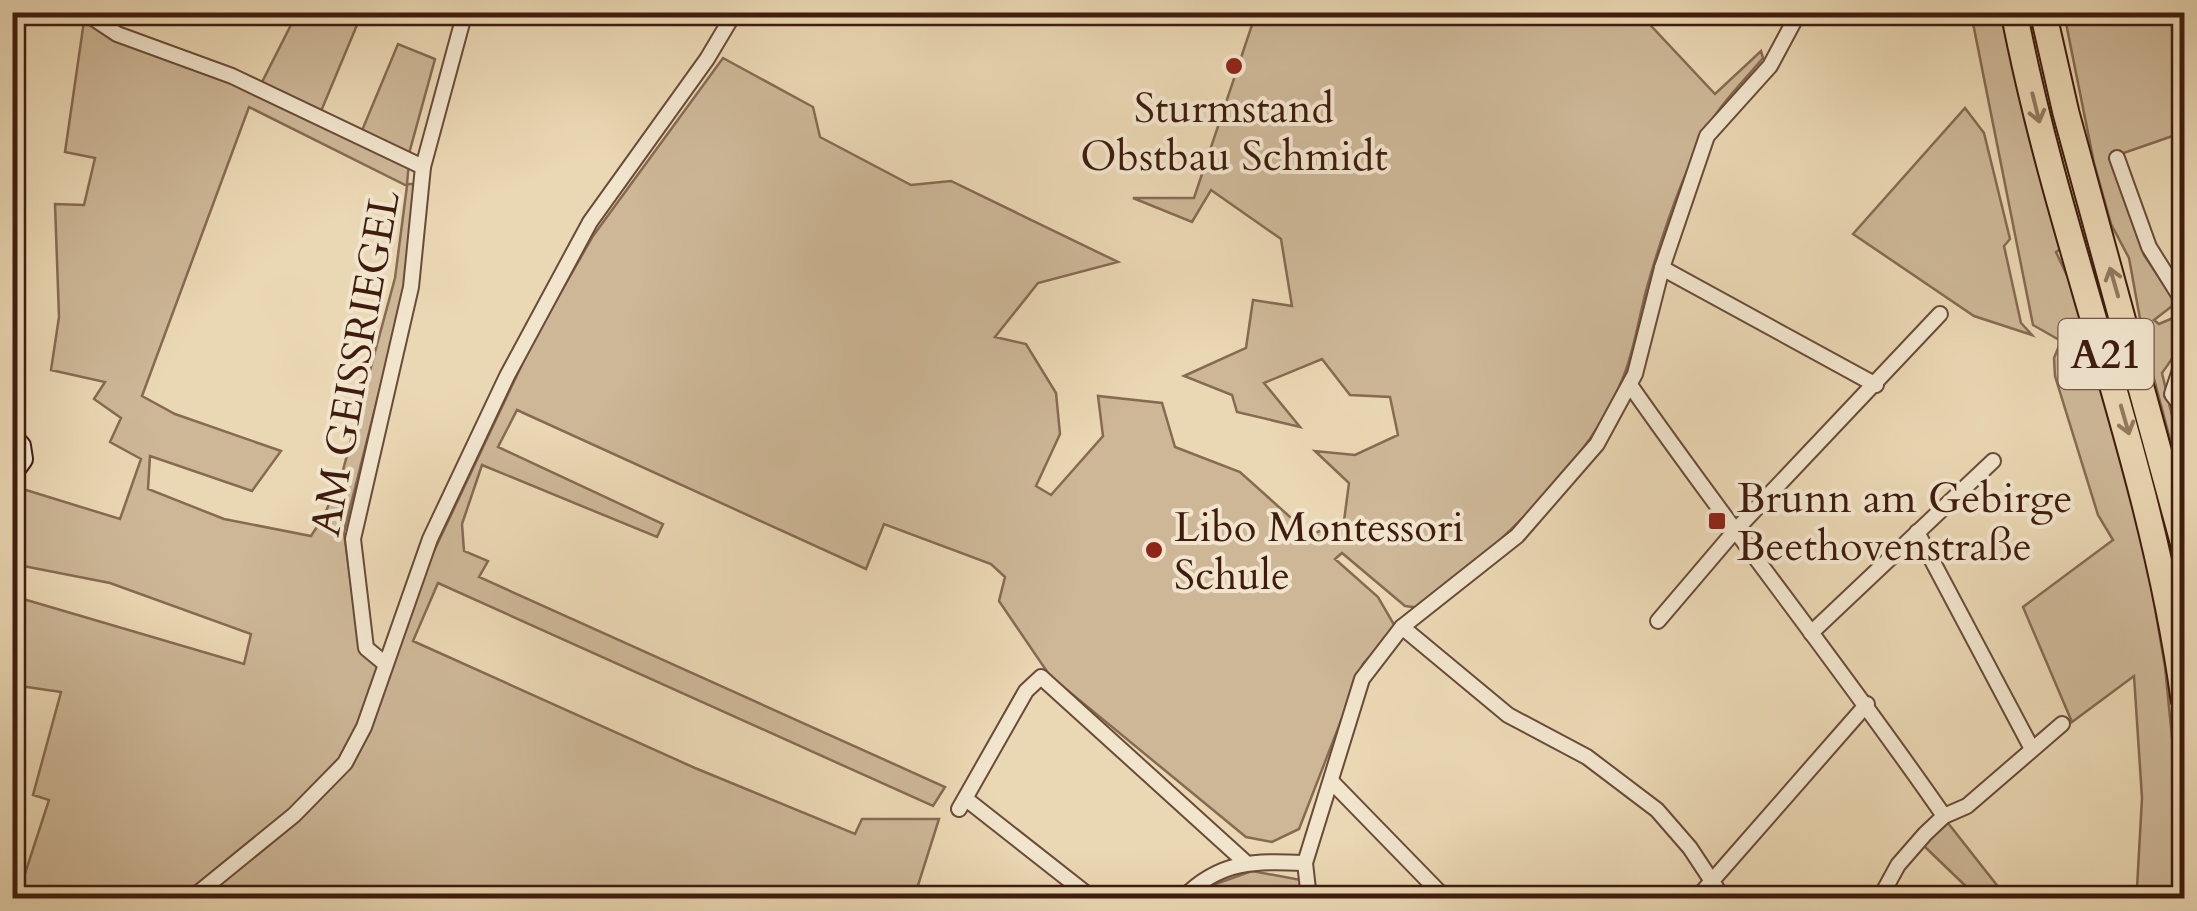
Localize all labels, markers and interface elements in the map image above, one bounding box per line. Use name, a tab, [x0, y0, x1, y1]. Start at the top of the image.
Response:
marker: Sturmstand Obstbau Schmidt	[1223, 55, 1245, 77]
place label: Sturmstand Obstbau Schmidt	[1080, 80, 1388, 185]
one-way arrow	[2028, 91, 2046, 123]
street label: AM GEISSRIEGEL	[297, 185, 414, 541]
one-way arrow	[2103, 266, 2122, 298]
road number: A21	[2058, 319, 2154, 389]
one-way arrow	[2116, 404, 2135, 435]
place label: Brunn am Gebirge Beethovenstraße	[1737, 470, 2073, 575]
place label: Libo Montessori Schule	[1174, 499, 1464, 604]
marker: Brunn am Gebirge Beethovenstraße	[1706, 510, 1728, 532]
marker: Libo Montessori Schule	[1143, 539, 1165, 561]

